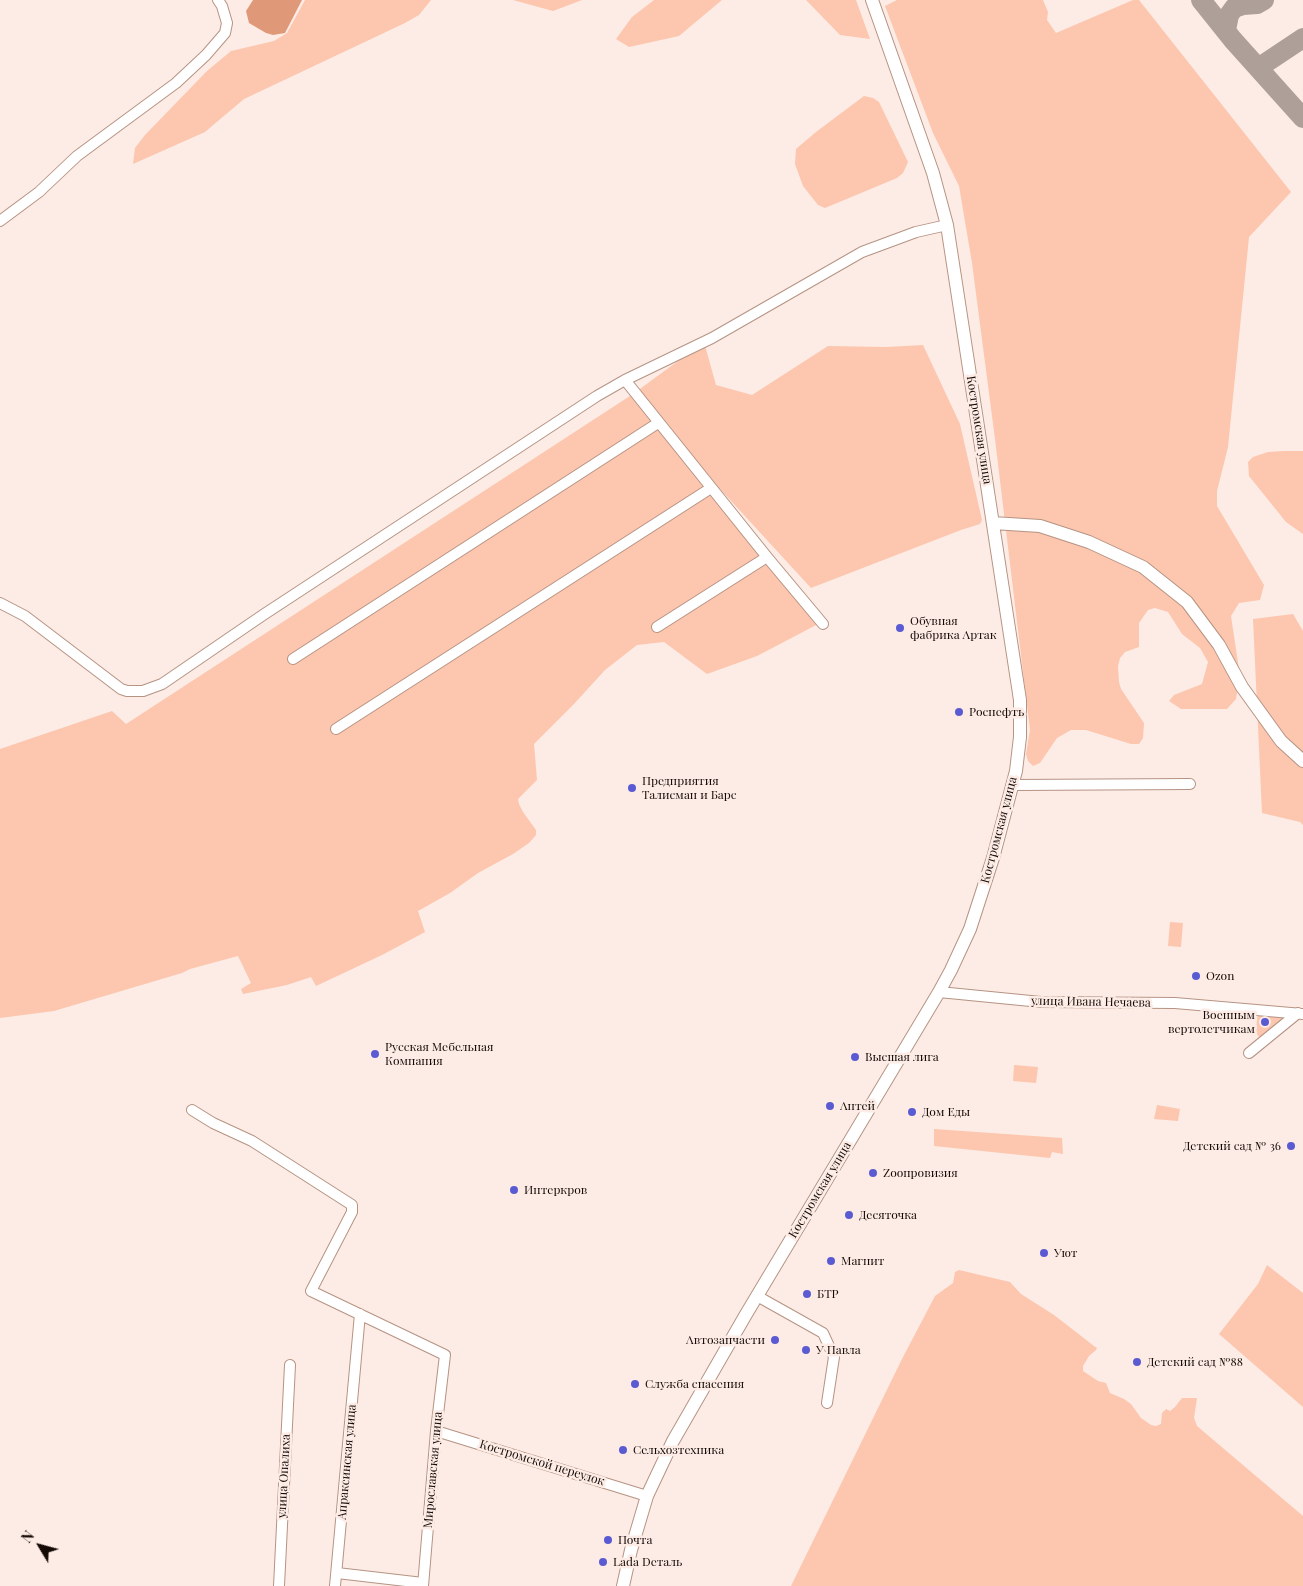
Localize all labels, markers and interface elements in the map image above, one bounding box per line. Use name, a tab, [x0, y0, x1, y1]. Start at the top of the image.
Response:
street label: Костромская улица	[963, 375, 995, 485]
place label: Обувная фабрика Артак	[910, 614, 997, 642]
marker: Обувная фабрика Артак	[894, 622, 906, 634]
place label: Роснефть	[969, 705, 1024, 719]
marker: Роснефть	[953, 706, 965, 718]
place label: Предприятия Талисман и Барс	[642, 774, 737, 802]
street label: Костромская улица	[978, 775, 1020, 885]
marker: Предприятия Талисман и Барс	[626, 782, 638, 794]
place label: Ozon	[1206, 969, 1234, 983]
marker: Ozon	[1190, 970, 1202, 982]
street label: улица Ивана Нечаева	[1031, 994, 1151, 1010]
place label: Военным вертолетчикам	[1168, 1008, 1255, 1036]
marker: Военным вертолетчикам	[1259, 1016, 1271, 1028]
place label: Русская Мебельная Компания	[385, 1040, 493, 1068]
marker: Русская Мебельная Компания	[369, 1048, 381, 1060]
place label: Высшая лига	[865, 1050, 939, 1064]
marker: Высшая лига	[849, 1051, 861, 1063]
place label: Антей	[840, 1099, 875, 1113]
marker: Антей	[824, 1100, 836, 1112]
place label: Дом Еды	[922, 1105, 970, 1119]
marker: Дом Еды	[906, 1106, 918, 1118]
street label: Костромская улица	[786, 1139, 854, 1241]
place label: Детский сад № 36	[1183, 1139, 1281, 1153]
marker: Детский сад № 36	[1285, 1140, 1297, 1152]
place label: Zоопровизия	[883, 1166, 958, 1180]
marker: Zоопровизия	[867, 1167, 879, 1179]
place label: Интеркров	[524, 1183, 587, 1197]
marker: Интеркров	[508, 1184, 520, 1196]
place label: Десяточка	[859, 1208, 917, 1222]
marker: Десяточка	[843, 1209, 855, 1221]
place label: Уют	[1054, 1246, 1077, 1260]
marker: Уют	[1038, 1247, 1050, 1259]
place label: Магнит	[841, 1254, 884, 1268]
marker: Магнит	[825, 1255, 837, 1267]
place label: БТР	[817, 1287, 839, 1301]
marker: БТР	[801, 1288, 813, 1300]
place label: Автозапчасти	[686, 1333, 765, 1347]
marker: Автозапчасти	[769, 1334, 781, 1346]
place label: У Павла	[816, 1343, 861, 1357]
marker: У Павла	[800, 1344, 812, 1356]
place label: Детский сад №88	[1147, 1355, 1243, 1369]
marker: Детский сад №88	[1131, 1356, 1143, 1368]
place label: Служба спасения	[645, 1377, 744, 1391]
marker: Служба спасения	[629, 1378, 641, 1390]
street label: Апраксинская улица	[335, 1404, 359, 1520]
street label: Мирославская улица	[421, 1411, 445, 1529]
street label: улица Опалиха	[275, 1434, 293, 1518]
street label: Костромской переулок	[478, 1437, 606, 1489]
place label: Сельхозтехника	[633, 1443, 724, 1457]
marker: Сельхозтехника	[617, 1444, 629, 1456]
north arrow	[15, 1521, 65, 1571]
text: N	[17, 1527, 38, 1546]
place label: Почта	[618, 1533, 652, 1547]
marker: Почта	[602, 1534, 614, 1546]
place label: Lada Dеталь	[613, 1555, 682, 1569]
marker: Lada Dеталь	[597, 1556, 609, 1568]

